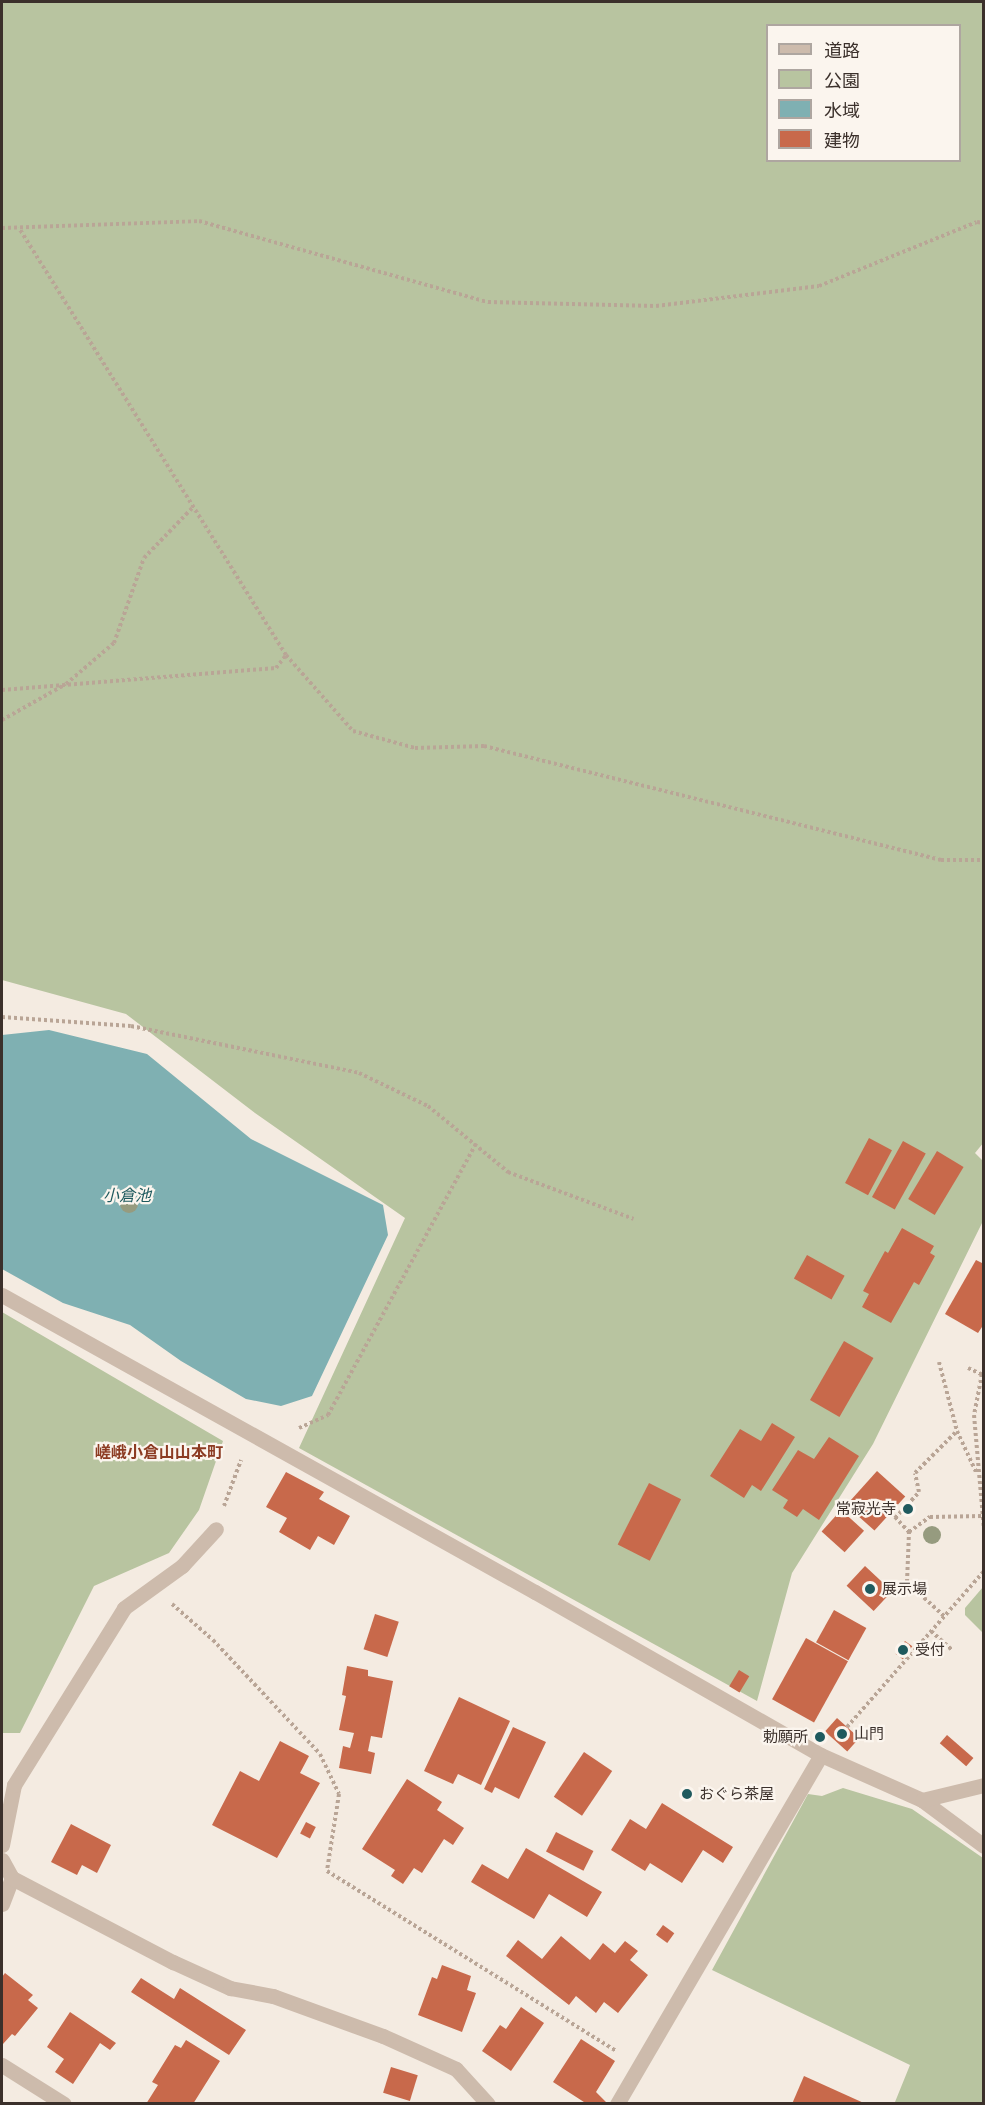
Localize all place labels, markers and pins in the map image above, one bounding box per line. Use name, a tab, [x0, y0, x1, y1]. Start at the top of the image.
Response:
place label: 常寂光寺	[836, 1500, 896, 1518]
marker: 常寂光寺	[901, 1502, 915, 1516]
place label: 展示場	[882, 1580, 927, 1598]
marker: 展示場	[863, 1582, 877, 1596]
place label: 受付	[915, 1641, 945, 1659]
marker: 受付	[896, 1643, 910, 1657]
place label: 山門	[854, 1725, 884, 1743]
marker: 山門	[835, 1727, 849, 1741]
place label: 勅願所	[763, 1728, 808, 1746]
marker: 勅願所	[813, 1730, 827, 1744]
place label: おぐら茶屋	[699, 1785, 774, 1803]
marker: おぐら茶屋	[680, 1787, 694, 1801]

